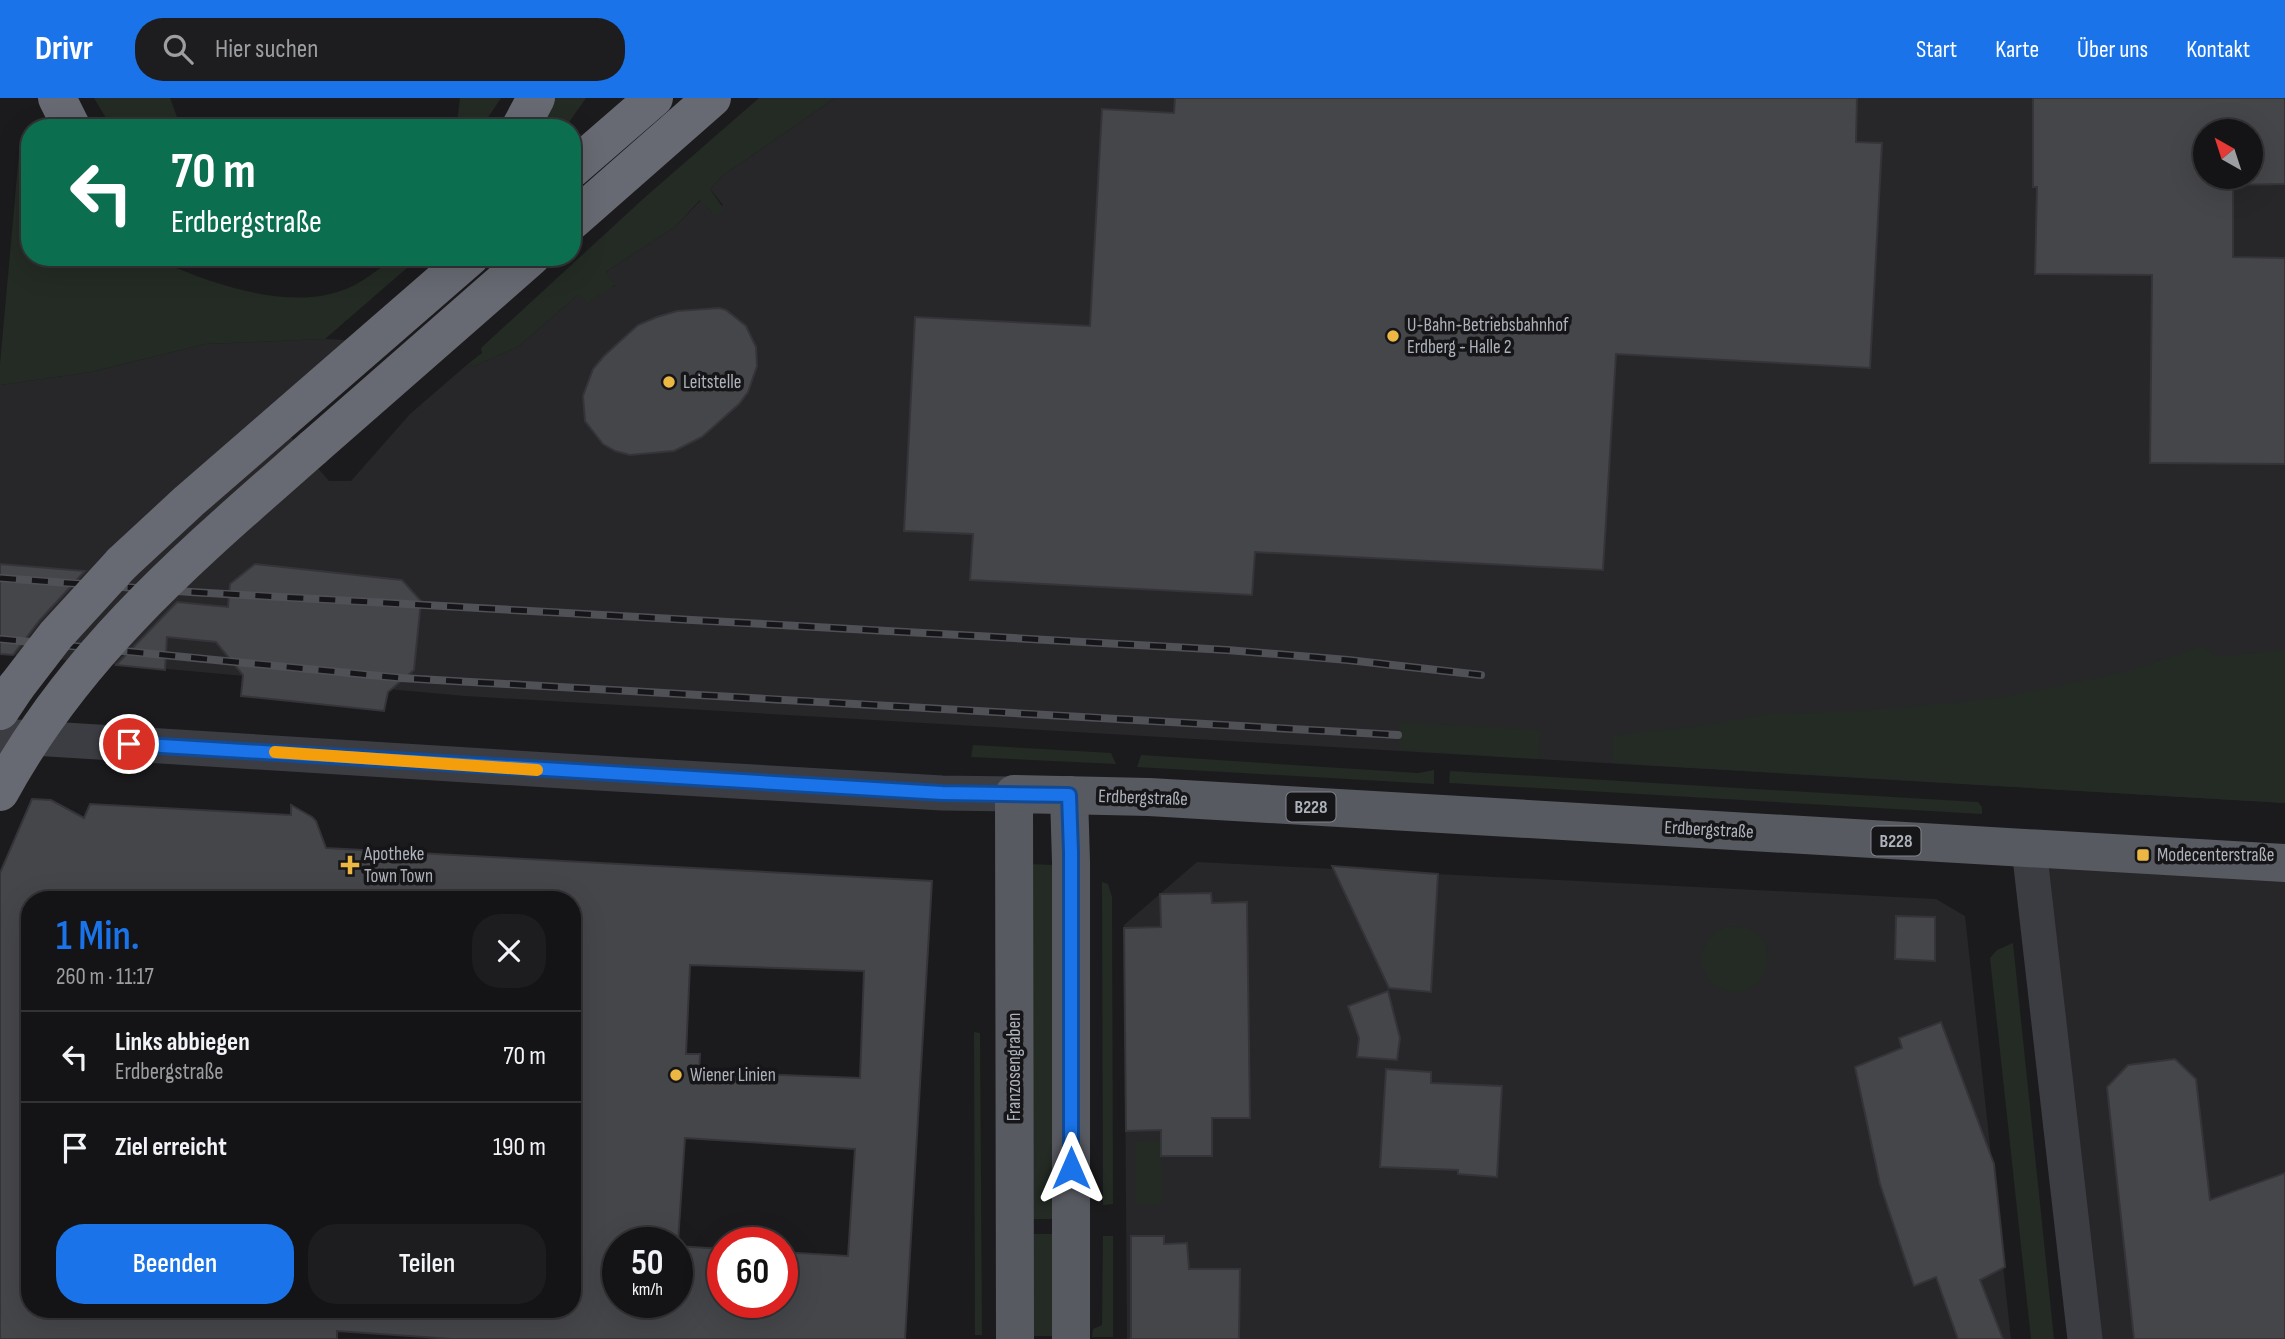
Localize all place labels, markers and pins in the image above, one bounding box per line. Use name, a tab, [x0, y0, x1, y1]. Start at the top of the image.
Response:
place label: U-Bahn-Betriebsbahnhof Erdberg - Halle 2	[1407, 314, 1569, 359]
marker: U-Bahn-Betriebsbahnhof Erdberg - Halle 2	[1385, 328, 1401, 344]
place label: Leitstelle	[683, 371, 741, 394]
marker: Leitstelle	[661, 374, 677, 390]
pin	[99, 714, 159, 774]
place label: Apotheke Town Town	[363, 843, 433, 888]
place label: Modecenterstraße	[2157, 844, 2274, 867]
marker: Modecenterstraße	[2135, 847, 2151, 863]
marker: Apotheke Town Town	[342, 857, 358, 873]
place label: Wiener Linien	[690, 1064, 776, 1087]
marker: Wiener Linien	[668, 1067, 684, 1083]

